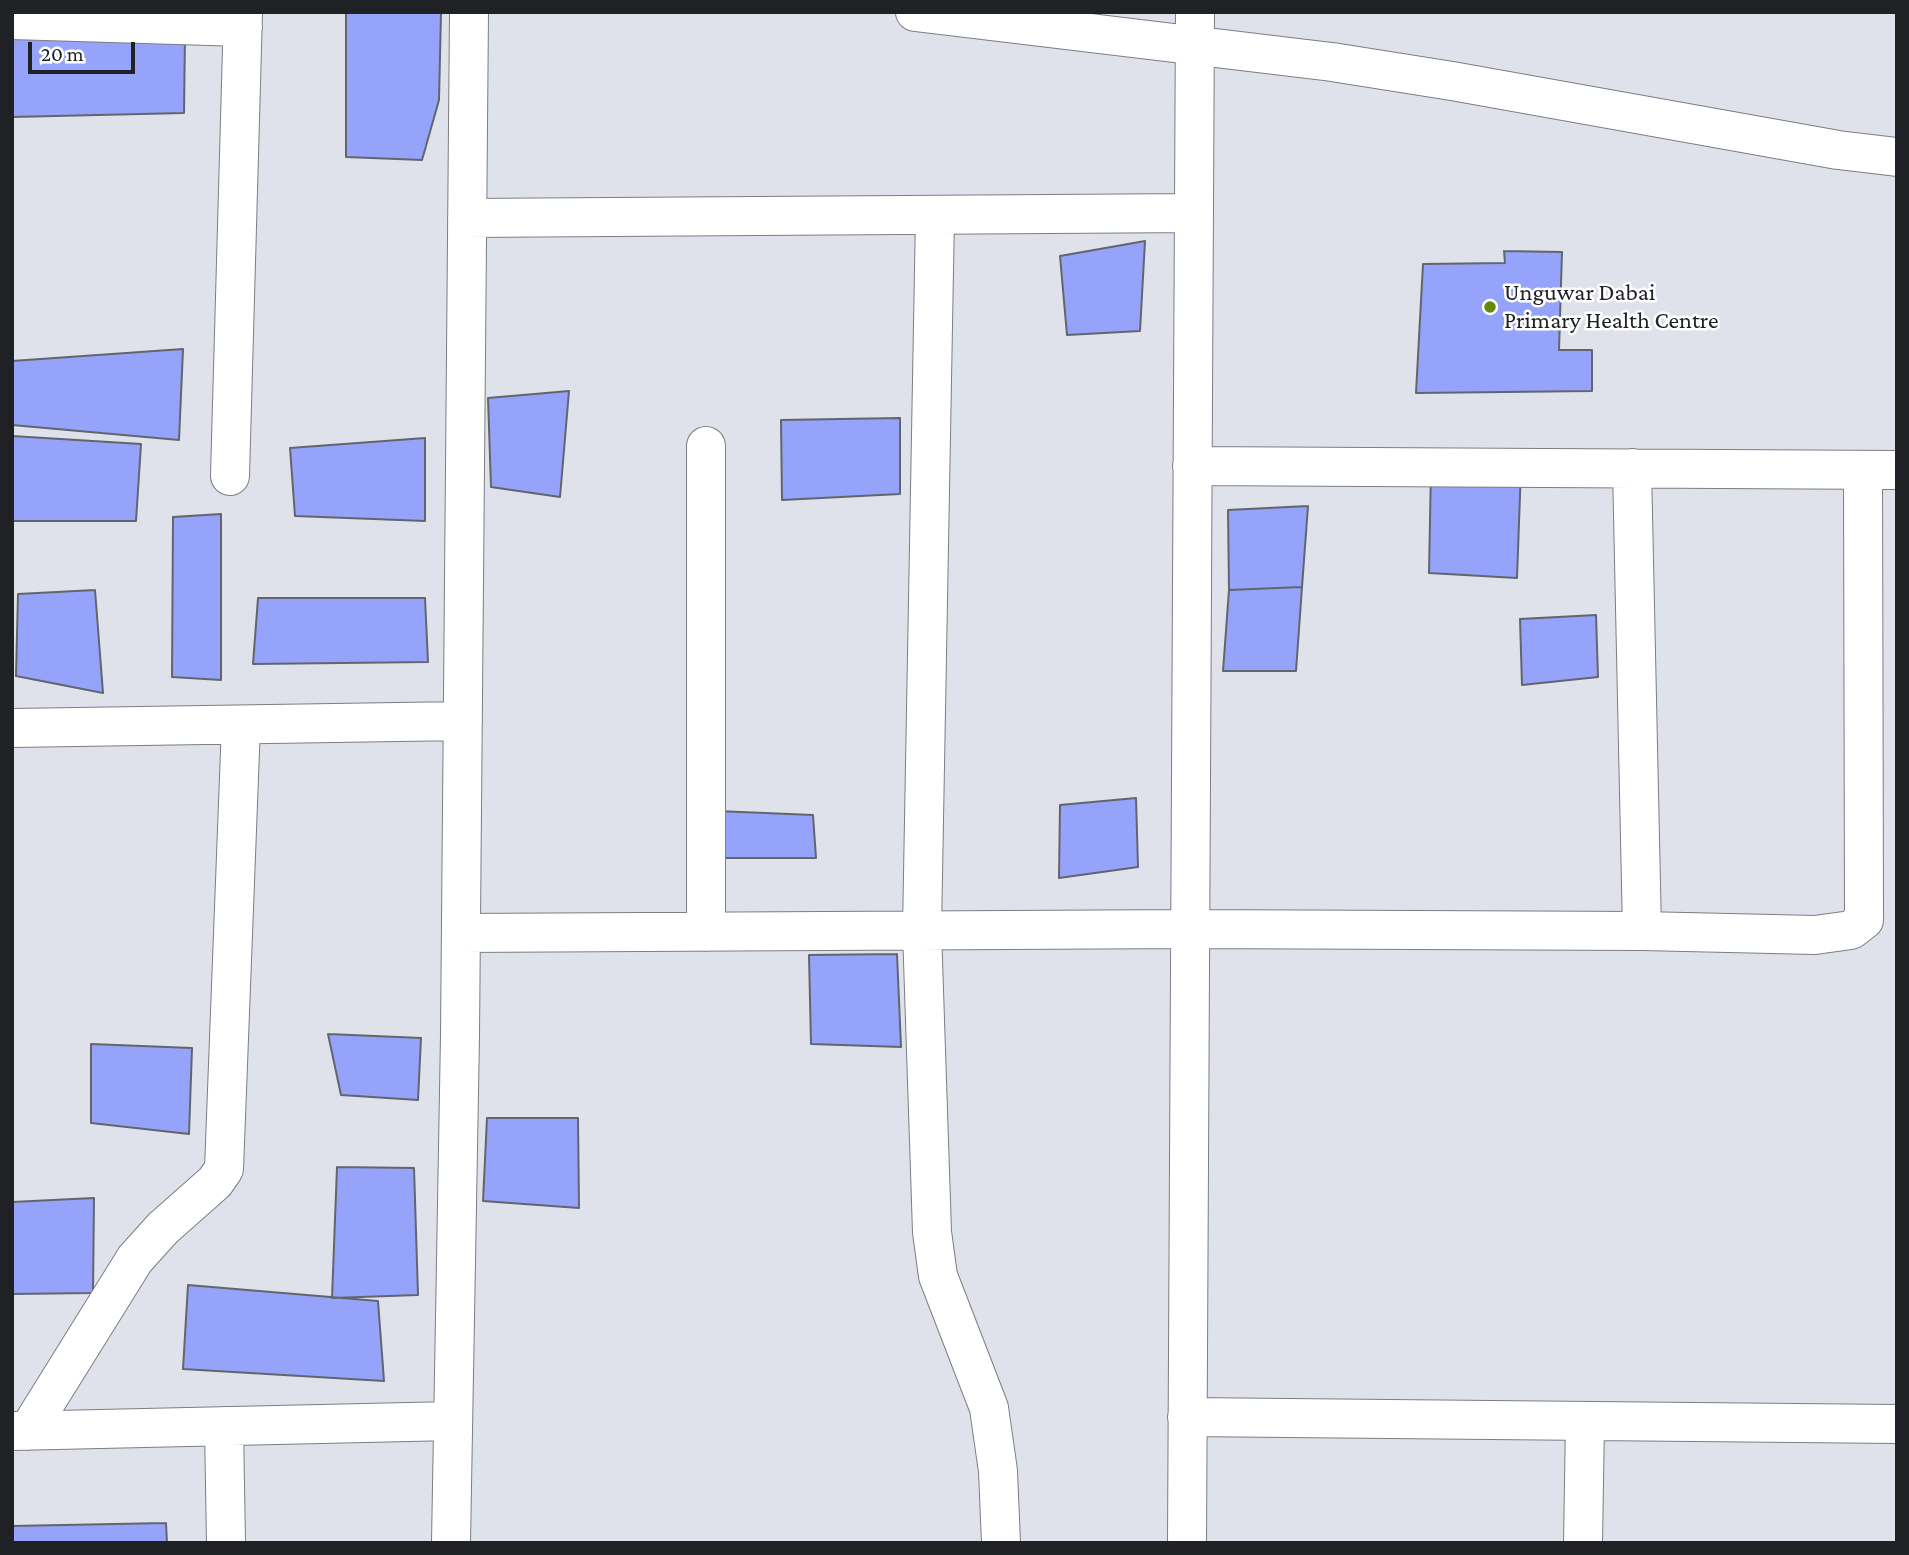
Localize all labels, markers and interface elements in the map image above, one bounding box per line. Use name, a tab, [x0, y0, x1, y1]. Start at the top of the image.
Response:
scale bar	[32, 28, 138, 72]
text: 20 m	[41, 42, 84, 66]
place label: Unguwar Dabai Primary Health Centre	[1504, 279, 1718, 335]
marker: Unguwar Dabai Primary Health Centre	[1482, 299, 1498, 315]

